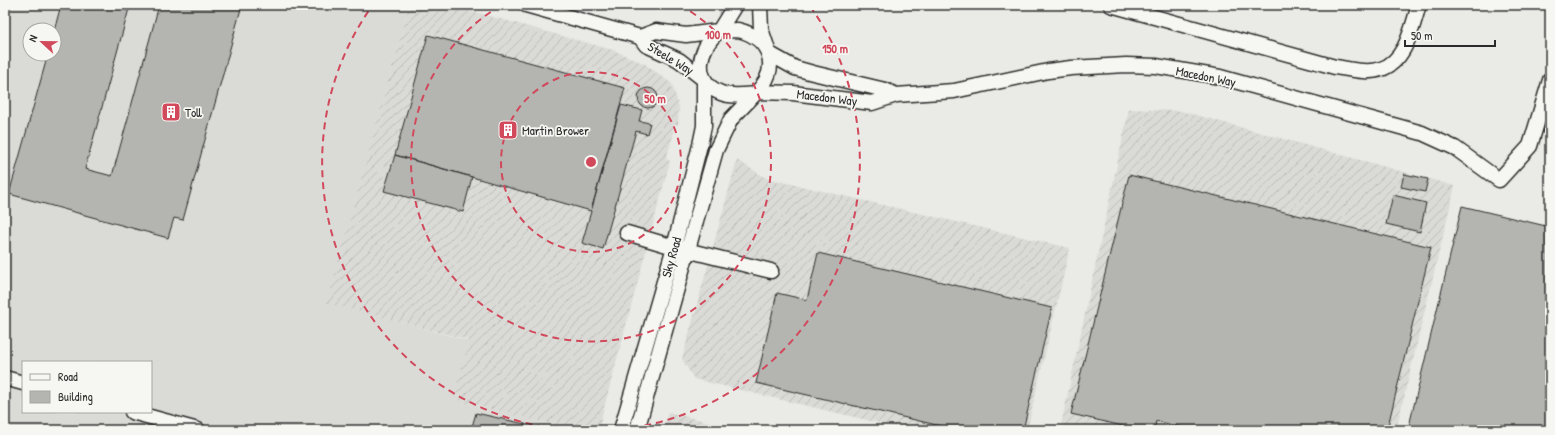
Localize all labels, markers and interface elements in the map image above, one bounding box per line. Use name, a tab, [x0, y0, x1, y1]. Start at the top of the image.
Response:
north arrow	[22, 22, 62, 62]
scale bar	[1405, 22, 1495, 48]
text: 100 m	[705, 26, 731, 43]
text: 50 m	[1411, 27, 1432, 44]
text: N	[25, 33, 40, 44]
street label: Steele Way	[645, 37, 698, 79]
text: 150 m	[822, 40, 848, 57]
street label: Macedon Way	[1174, 61, 1238, 91]
street label: Macedon Way	[796, 84, 859, 110]
text: 50 m	[644, 90, 666, 107]
building icon: Toll	[160, 101, 182, 123]
place label: Toll	[185, 103, 202, 121]
building icon: Martin Brower	[497, 119, 519, 141]
place label: Martin Brower	[522, 121, 589, 139]
centre of rings	[584, 155, 598, 169]
street label: Sky Road	[657, 235, 685, 279]
legend	[22, 361, 152, 413]
text: Road	[58, 368, 78, 385]
text: Building	[58, 388, 93, 405]

